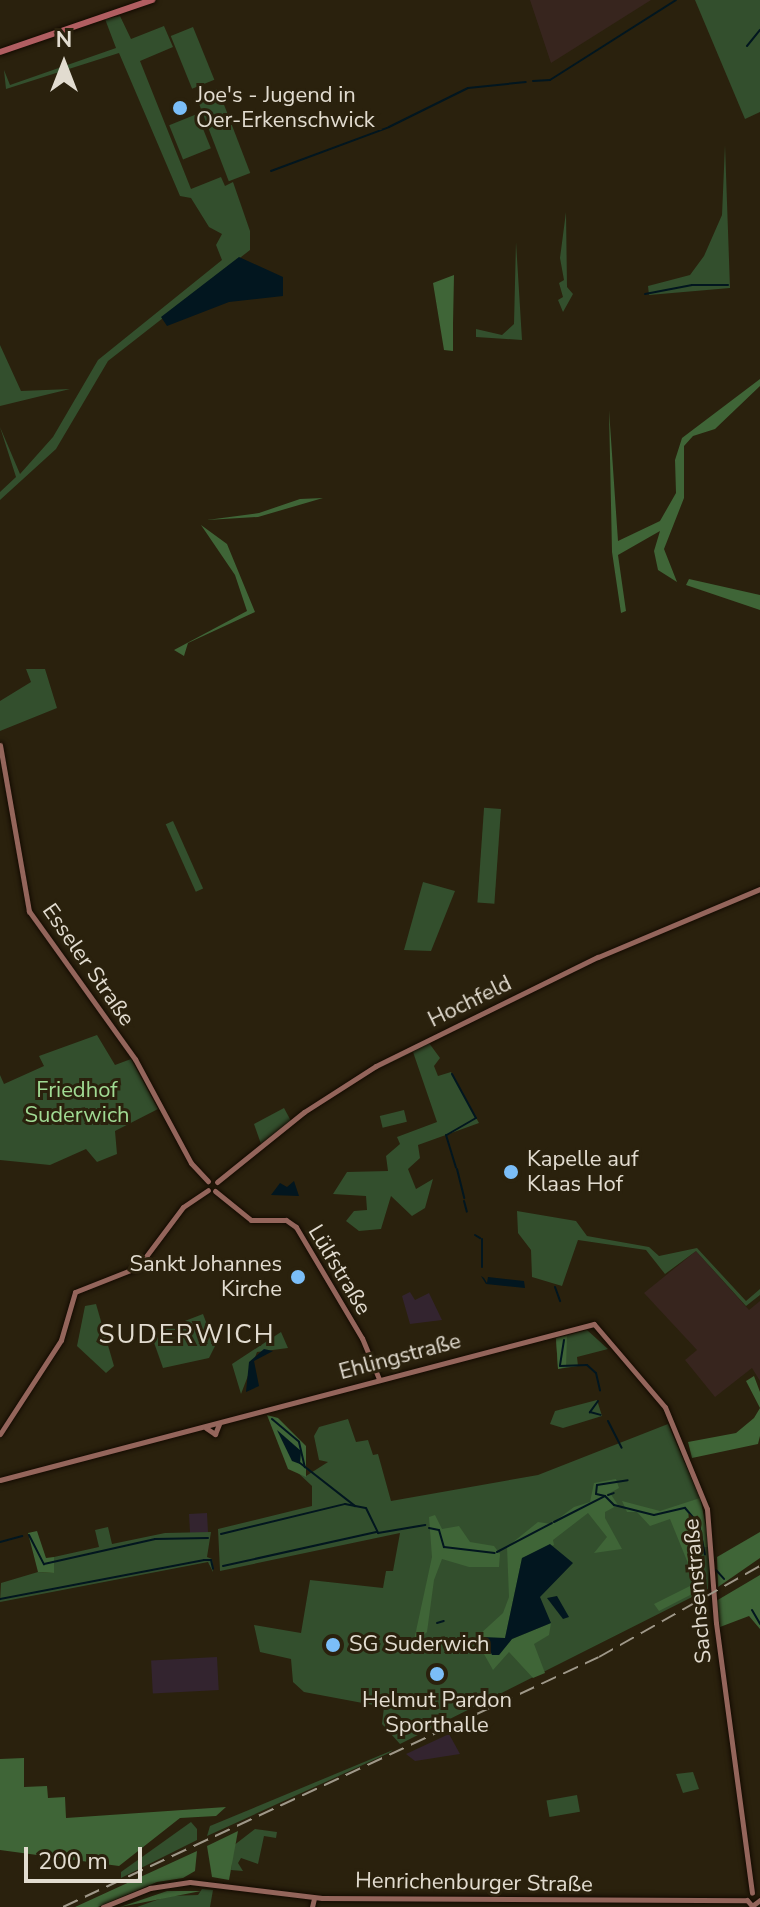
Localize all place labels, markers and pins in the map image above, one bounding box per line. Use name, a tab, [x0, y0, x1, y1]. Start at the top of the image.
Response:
place label: Joe's - Jugend in Oer-Erkenschwick	[196, 82, 375, 134]
marker: Joe's - Jugend in Oer-Erkenschwick	[171, 99, 189, 117]
place label: Kapelle auf Klaas Hof	[527, 1146, 639, 1198]
marker: Kapelle auf Klaas Hof	[502, 1163, 520, 1181]
place label: Sankt Johannes Kirche	[129, 1251, 282, 1302]
marker: Sankt Johannes Kirche	[289, 1268, 307, 1286]
place label: SG Suderwich	[349, 1632, 489, 1658]
marker: SG Suderwich	[324, 1636, 342, 1654]
marker: Helmut Pardon Sporthalle	[428, 1665, 446, 1683]
place label: Helmut Pardon Sporthalle	[362, 1687, 512, 1738]

